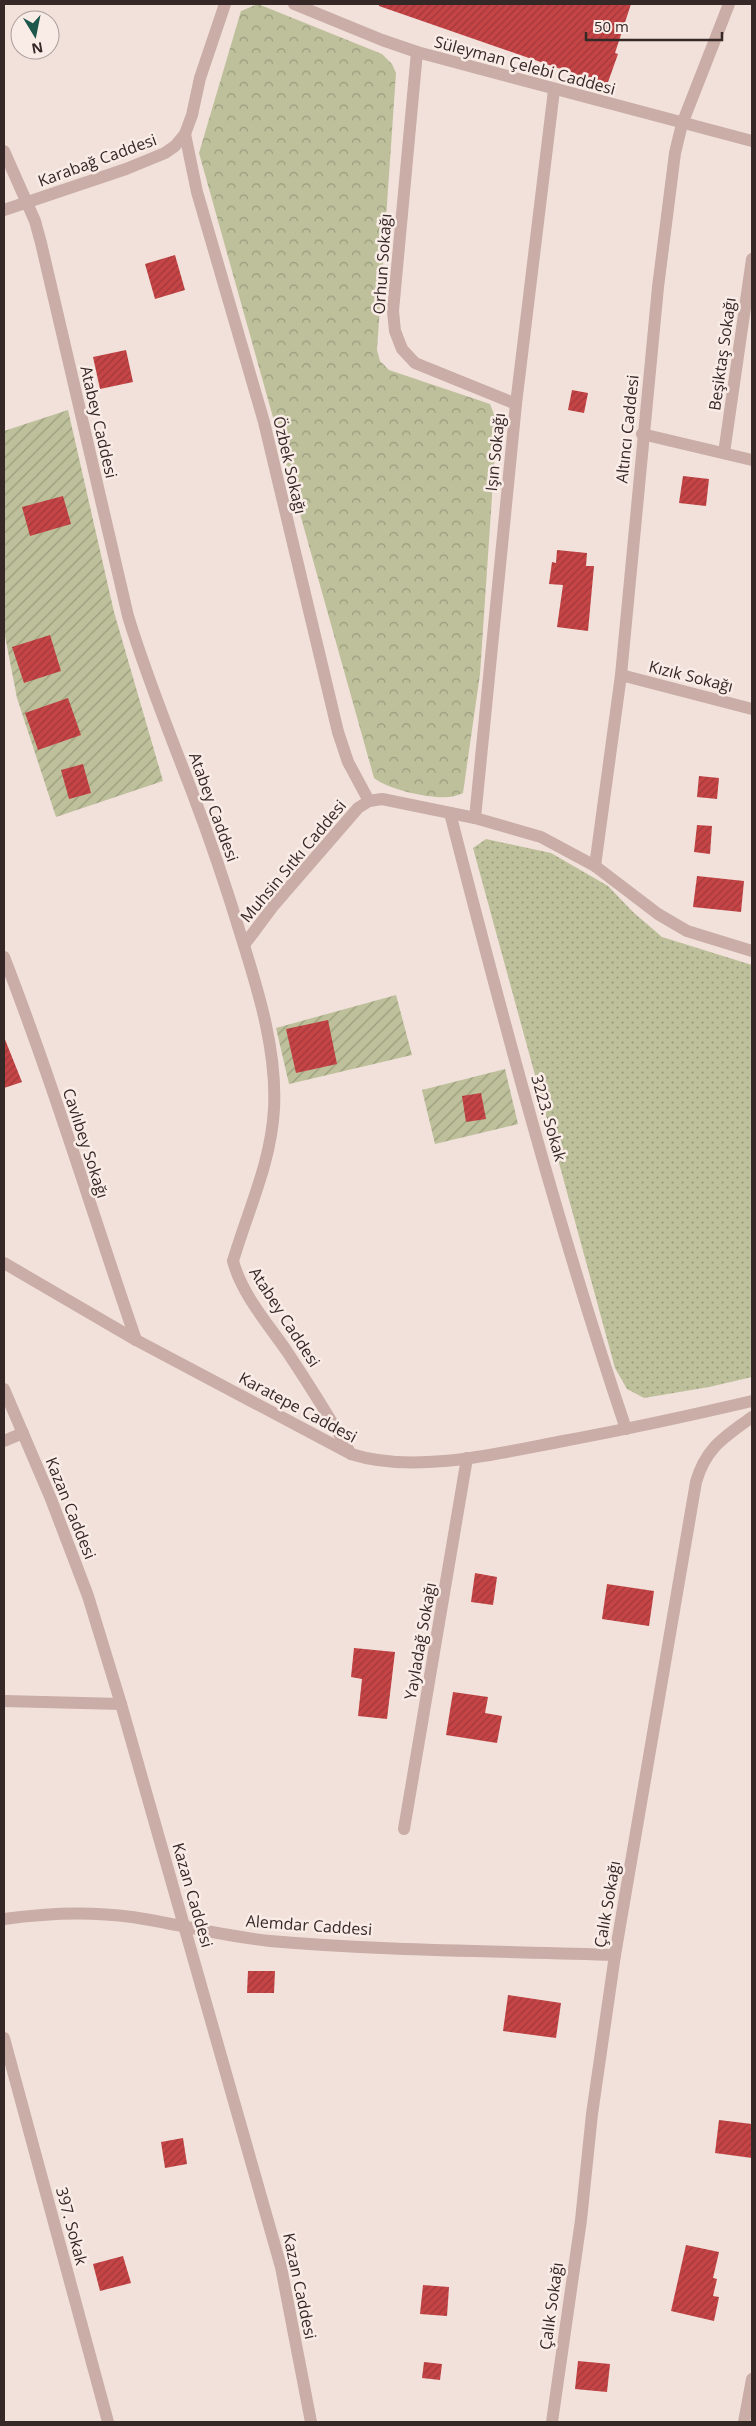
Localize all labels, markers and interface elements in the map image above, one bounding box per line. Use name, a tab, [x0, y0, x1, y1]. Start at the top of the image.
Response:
north arrow	[10, 10, 60, 60]
scale bar	[586, 10, 722, 42]
text: 50 m	[594, 16, 629, 36]
street label: Süleyman Çelebi Caddesi	[432, 30, 618, 100]
text: N	[30, 38, 45, 59]
street label: Karabağ Caddesi	[35, 128, 159, 192]
street label: Orhun Sokağı	[368, 213, 396, 315]
street label: Beşiktaş Sokağı	[703, 296, 741, 412]
street label: Atabey Caddesi	[75, 364, 123, 480]
street label: Altıncı Caddesi	[610, 374, 644, 484]
street label: Işın Sokağı	[480, 412, 510, 492]
street label: Özbek Sokağı	[268, 414, 312, 516]
street label: Kızık Sokağı	[646, 655, 736, 697]
street label: Atabey Caddesi	[184, 749, 244, 865]
street label: Muhsin Sıtkı Caddesi	[235, 795, 351, 927]
street label: 3223. Sokak	[526, 1072, 572, 1164]
street label: Cavlıbey Sokağı	[58, 1085, 114, 1201]
street label: Atabey Caddesi	[244, 1263, 326, 1371]
street label: Karatepe Caddesi	[235, 1367, 361, 1447]
street label: Kazan Caddesi	[41, 1454, 101, 1562]
street label: Yayladağ Sokağı	[399, 1581, 441, 1701]
street label: Kazan Caddesi	[168, 1840, 218, 1950]
street label: Çalık Sokağı	[589, 1859, 625, 1949]
street label: Alemdar Caddesi	[245, 1910, 373, 1940]
street label: 397. Sokak	[51, 2185, 93, 2268]
street label: Kazan Caddesi	[278, 2231, 322, 2341]
street label: Çalık Sokağı	[534, 2261, 568, 2351]

